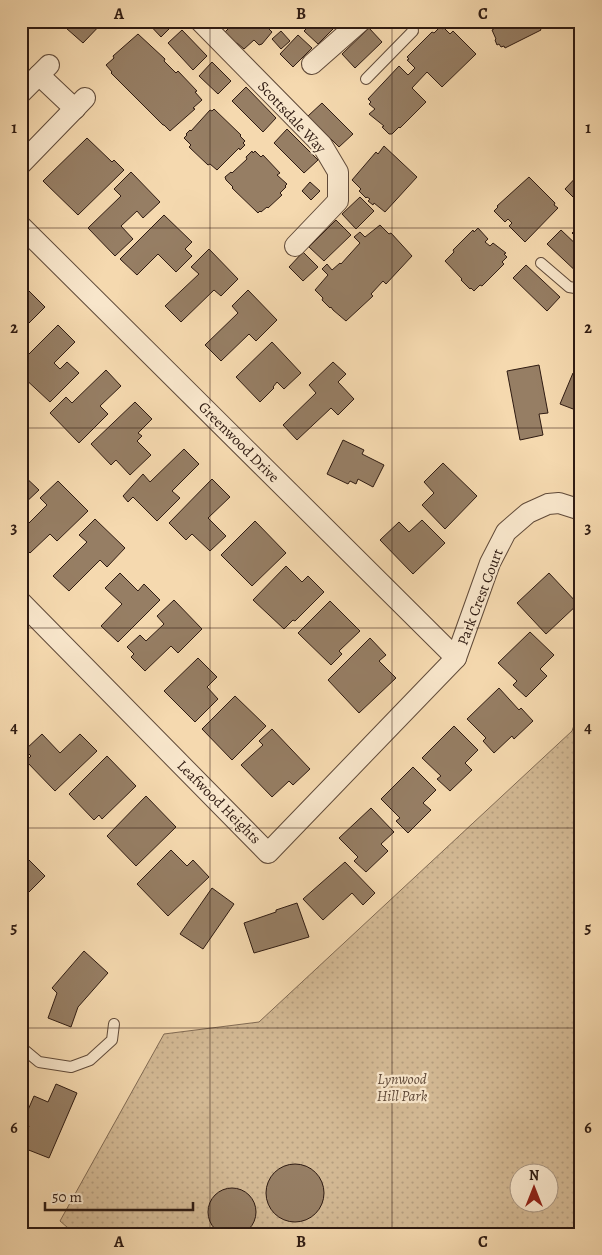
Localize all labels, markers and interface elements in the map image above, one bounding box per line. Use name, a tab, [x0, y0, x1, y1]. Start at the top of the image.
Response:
text: A	[113, 3, 125, 25]
text: B	[296, 3, 306, 25]
text: C	[478, 3, 488, 25]
street label: Scottsdale Way	[253, 77, 331, 158]
text: 1	[11, 117, 17, 139]
text: 1	[585, 117, 591, 139]
text: 2	[10, 317, 18, 339]
text: 2	[584, 317, 592, 339]
street label: Greenwood Drive	[194, 397, 284, 487]
text: 3	[11, 517, 18, 539]
text: 3	[585, 517, 592, 539]
street label: Park Crest Court	[452, 546, 508, 648]
text: 4	[10, 717, 18, 739]
text: 4	[584, 717, 592, 739]
street label: Leafwood Heights	[173, 756, 265, 848]
text: 5	[11, 917, 18, 939]
text: 5	[585, 917, 592, 939]
park label: Lynwood Hill Park	[377, 1069, 428, 1106]
text: 6	[10, 1117, 18, 1139]
text: 6	[584, 1117, 592, 1139]
north arrow	[510, 1162, 560, 1212]
text: N	[529, 1166, 539, 1185]
scale bar	[45, 1180, 192, 1212]
text: 50 m	[52, 1187, 82, 1207]
text: A	[113, 1231, 125, 1253]
text: B	[296, 1231, 306, 1253]
text: C	[478, 1231, 488, 1253]

